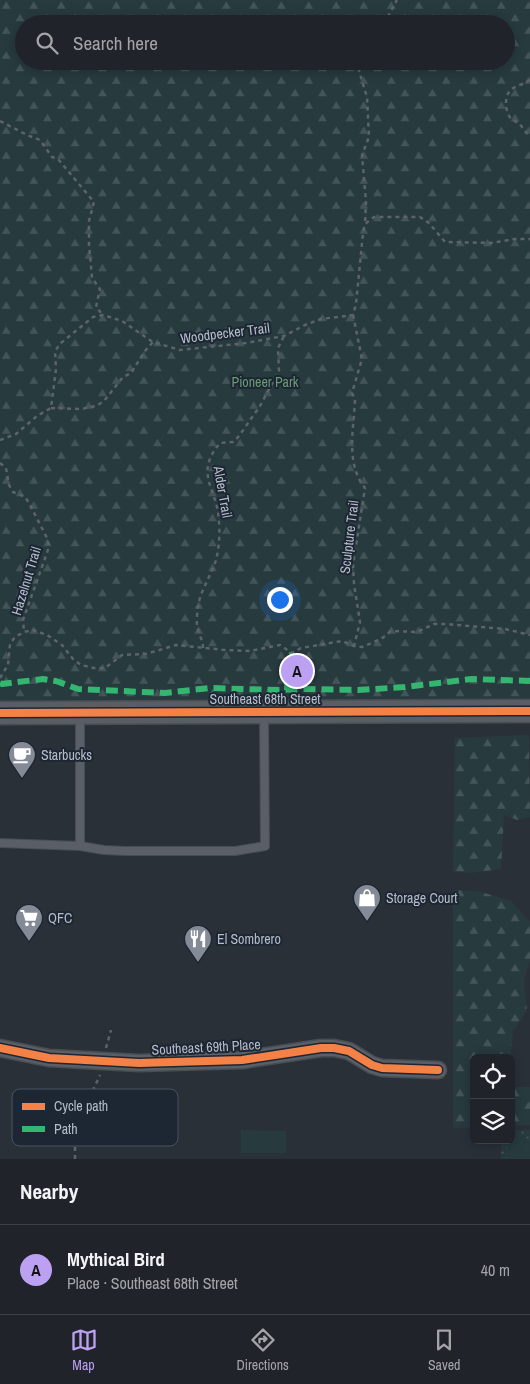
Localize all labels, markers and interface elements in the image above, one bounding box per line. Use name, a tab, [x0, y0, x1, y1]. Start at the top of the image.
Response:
search box	[15, 15, 515, 70]
icon: search	[33, 29, 61, 57]
text: Search here	[73, 30, 158, 56]
street label: Woodpecker Trail	[179, 319, 271, 347]
park label: Pioneer Park	[231, 373, 299, 391]
street label: Alder Trail	[209, 464, 236, 519]
street label: Sculpture Trail	[336, 499, 362, 575]
street label: Hazelnut Trail	[7, 544, 45, 618]
your location	[267, 587, 293, 613]
pin: A	[281, 652, 313, 690]
street label: Southeast 68th Street	[209, 690, 321, 708]
cafe icon: Starbucks	[7, 740, 37, 779]
place label: Starbucks	[41, 746, 92, 764]
shop icon: Storage Court	[352, 883, 382, 922]
place label: Storage Court	[386, 889, 457, 907]
supermarket icon: QFC	[14, 903, 44, 942]
place label: QFC	[48, 909, 72, 927]
restaurant icon: El Sombrero	[183, 924, 213, 963]
place label: El Sombrero	[217, 930, 281, 948]
street label: Southeast 69th Place	[151, 1035, 261, 1059]
map controls	[470, 1054, 515, 1144]
button: locate	[470, 1054, 515, 1099]
legend	[12, 1089, 178, 1146]
text: Cycle path	[54, 1097, 108, 1115]
button: layers	[470, 1099, 515, 1144]
text: Path	[54, 1120, 78, 1138]
text: Nearby	[20, 1177, 78, 1206]
text: Mythical Bird	[67, 1246, 165, 1272]
text: A	[31, 1259, 41, 1281]
text: 40 m	[481, 1259, 510, 1281]
text: Place · Southeast 68th Street	[67, 1272, 238, 1294]
tab: Map	[70, 1326, 98, 1374]
tab: Directions	[237, 1326, 289, 1374]
tab: Saved	[428, 1326, 460, 1374]

